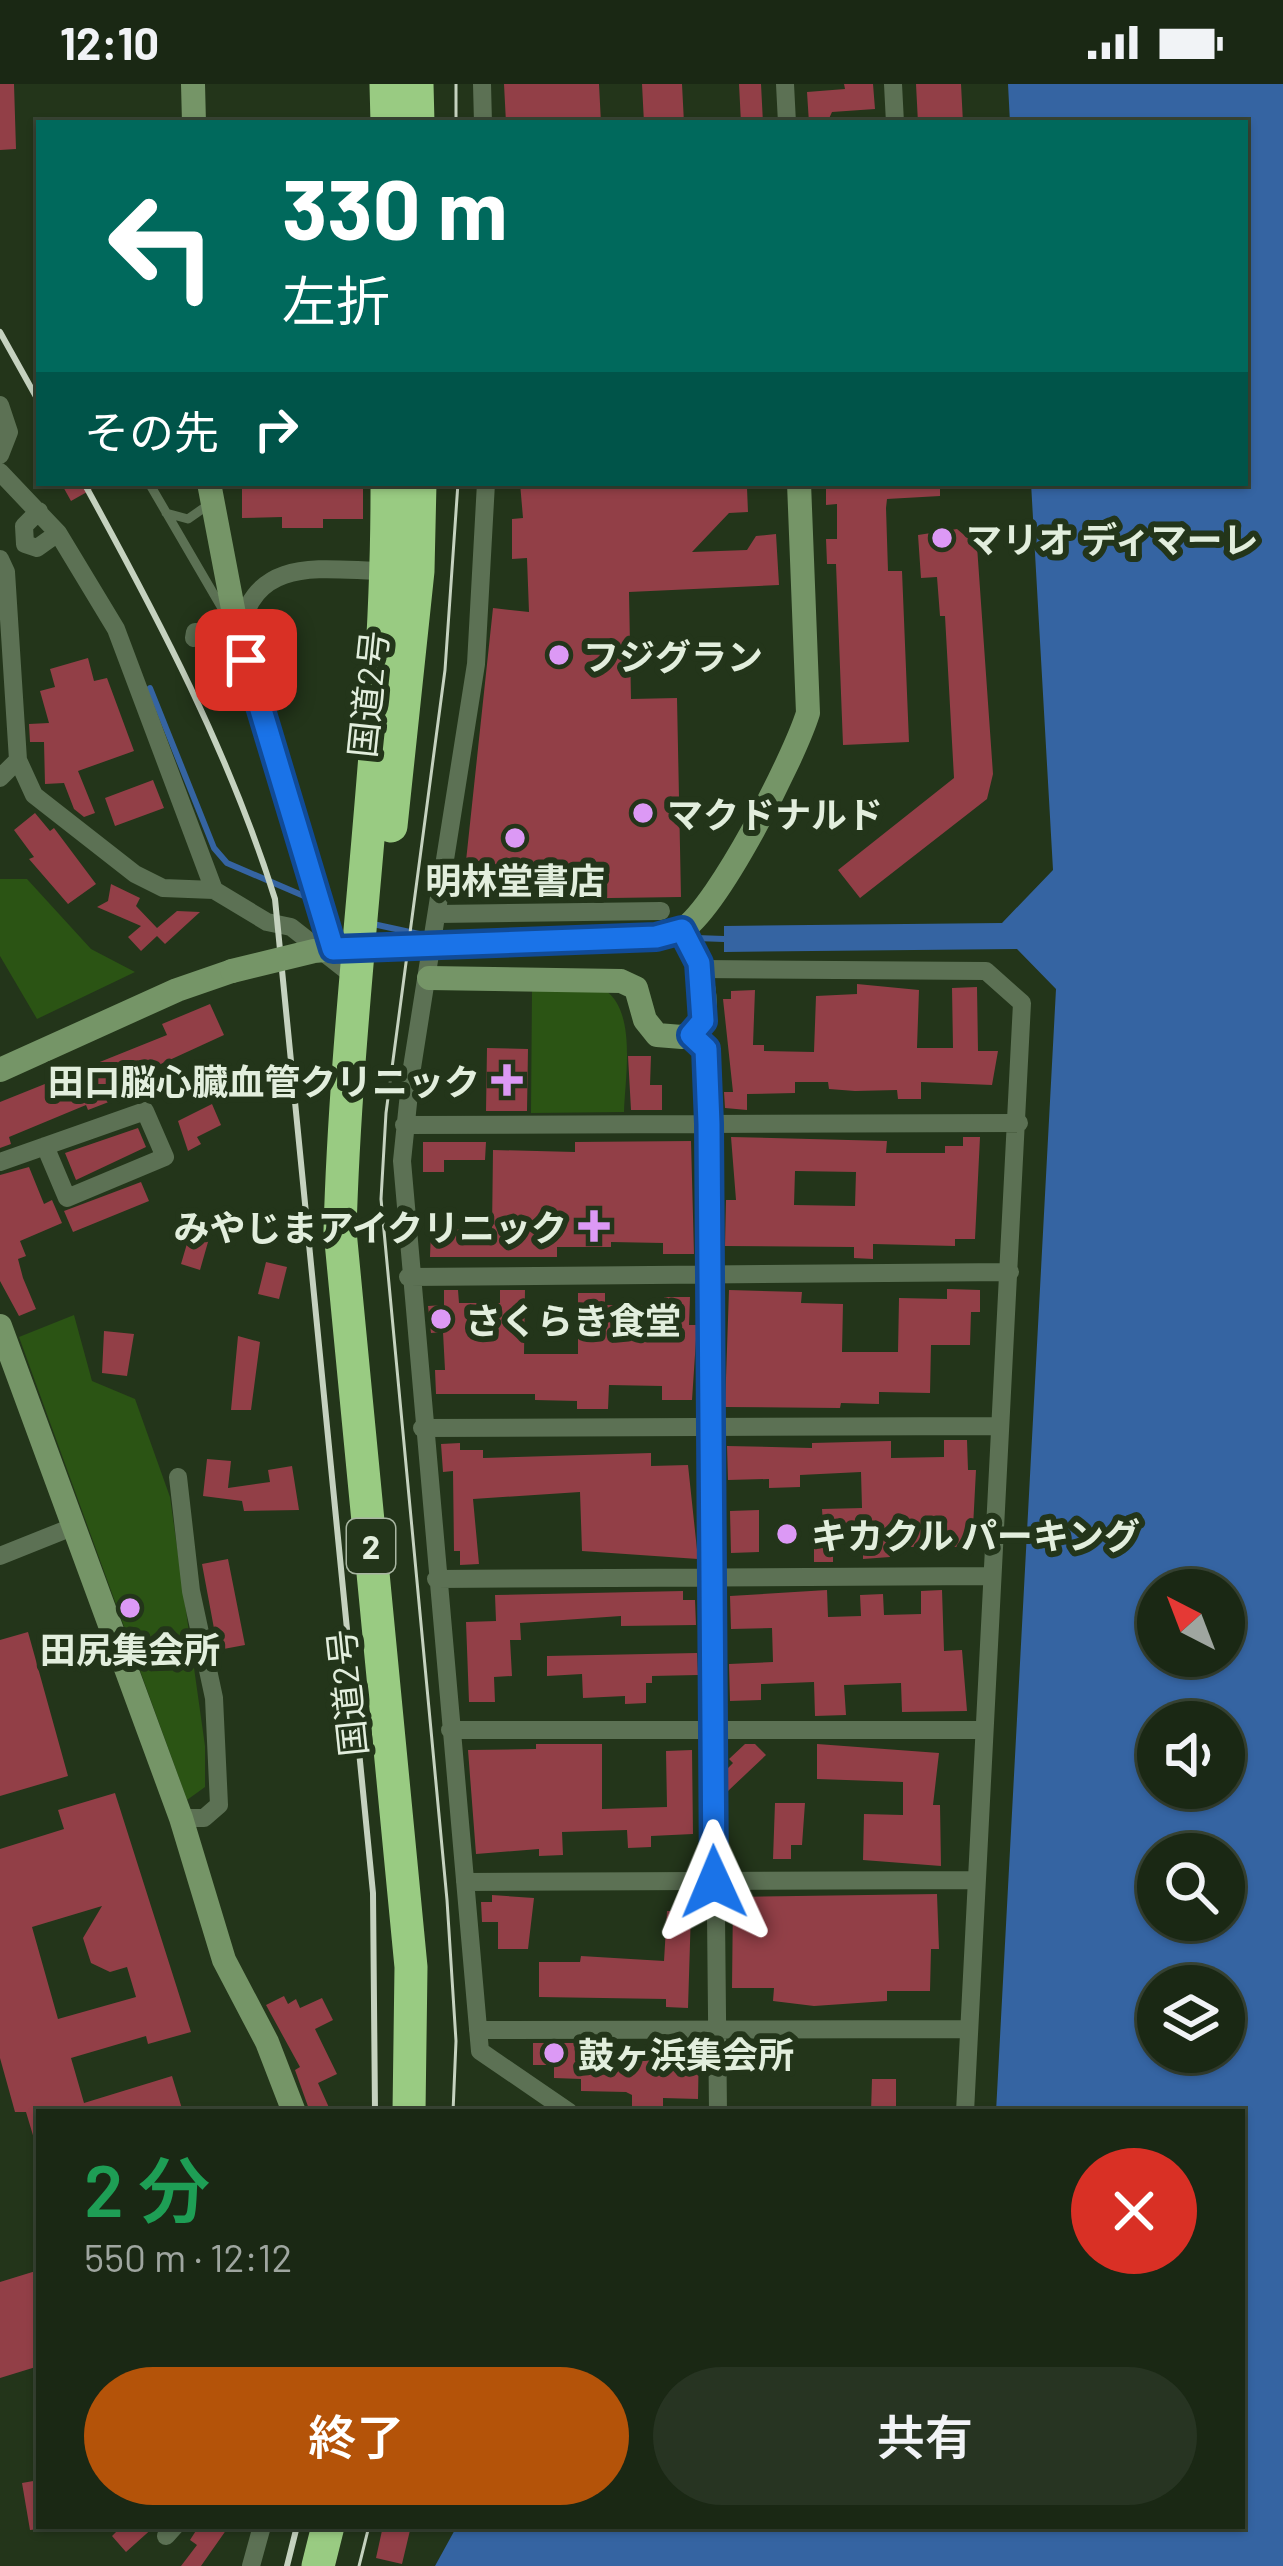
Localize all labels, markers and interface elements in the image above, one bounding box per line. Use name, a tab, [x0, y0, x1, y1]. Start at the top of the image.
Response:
text: 12:10	[60, 15, 159, 69]
text: 330 m	[282, 156, 508, 257]
icon: left	[84, 168, 240, 324]
text: 左折	[282, 267, 390, 332]
icon: right	[243, 396, 309, 462]
text: その先	[84, 404, 219, 458]
place label: マリオ ディマーレ	[966, 517, 1259, 560]
marker: マリオ ディマーレ	[929, 525, 955, 551]
pin	[195, 609, 297, 711]
icon: arrive	[213, 627, 279, 693]
street label: 国道2号	[339, 628, 395, 760]
place label: フジグラン	[583, 634, 763, 677]
marker: フジグラン	[546, 642, 572, 668]
place label: マクドナルド	[667, 792, 883, 835]
marker: マクドナルド	[630, 800, 656, 826]
marker: 明林堂書店	[502, 825, 528, 851]
place label: 明林堂書店	[425, 858, 605, 901]
place label: 田口脳心臓血管クリニック	[48, 1059, 480, 1102]
marker: 田口脳心臓血管クリニック	[491, 1064, 523, 1096]
place label: みやじまアイクリニック	[174, 1205, 567, 1248]
marker: みやじまアイクリニック	[578, 1210, 610, 1242]
place label: さくらき食堂	[465, 1298, 681, 1341]
marker: さくらき食堂	[428, 1306, 454, 1332]
place label: キカクル パーキング	[811, 1513, 1140, 1556]
road number: 2	[347, 1519, 395, 1573]
marker: キカクル パーキング	[774, 1521, 800, 1547]
north arrow	[1137, 1569, 1245, 1677]
map controls	[1137, 1569, 1245, 2073]
marker: 田尻集会所	[117, 1595, 143, 1621]
place label: 田尻集会所	[40, 1627, 220, 1670]
street label: 国道2号	[318, 1627, 374, 1759]
button: sound	[1137, 1701, 1245, 1809]
position arrow	[651, 1819, 777, 1945]
button: search	[1137, 1833, 1245, 1941]
button: layers	[1137, 1965, 1245, 2073]
place label: 鼓ヶ浜集会所	[578, 2032, 794, 2075]
marker: 鼓ヶ浜集会所	[541, 2040, 567, 2066]
text: 2 分	[84, 2145, 210, 2231]
button: close	[1071, 2148, 1197, 2274]
text: 550 m · 12:12	[84, 2233, 292, 2280]
button: 終了	[84, 2367, 629, 2505]
button: 共有	[653, 2367, 1197, 2505]

